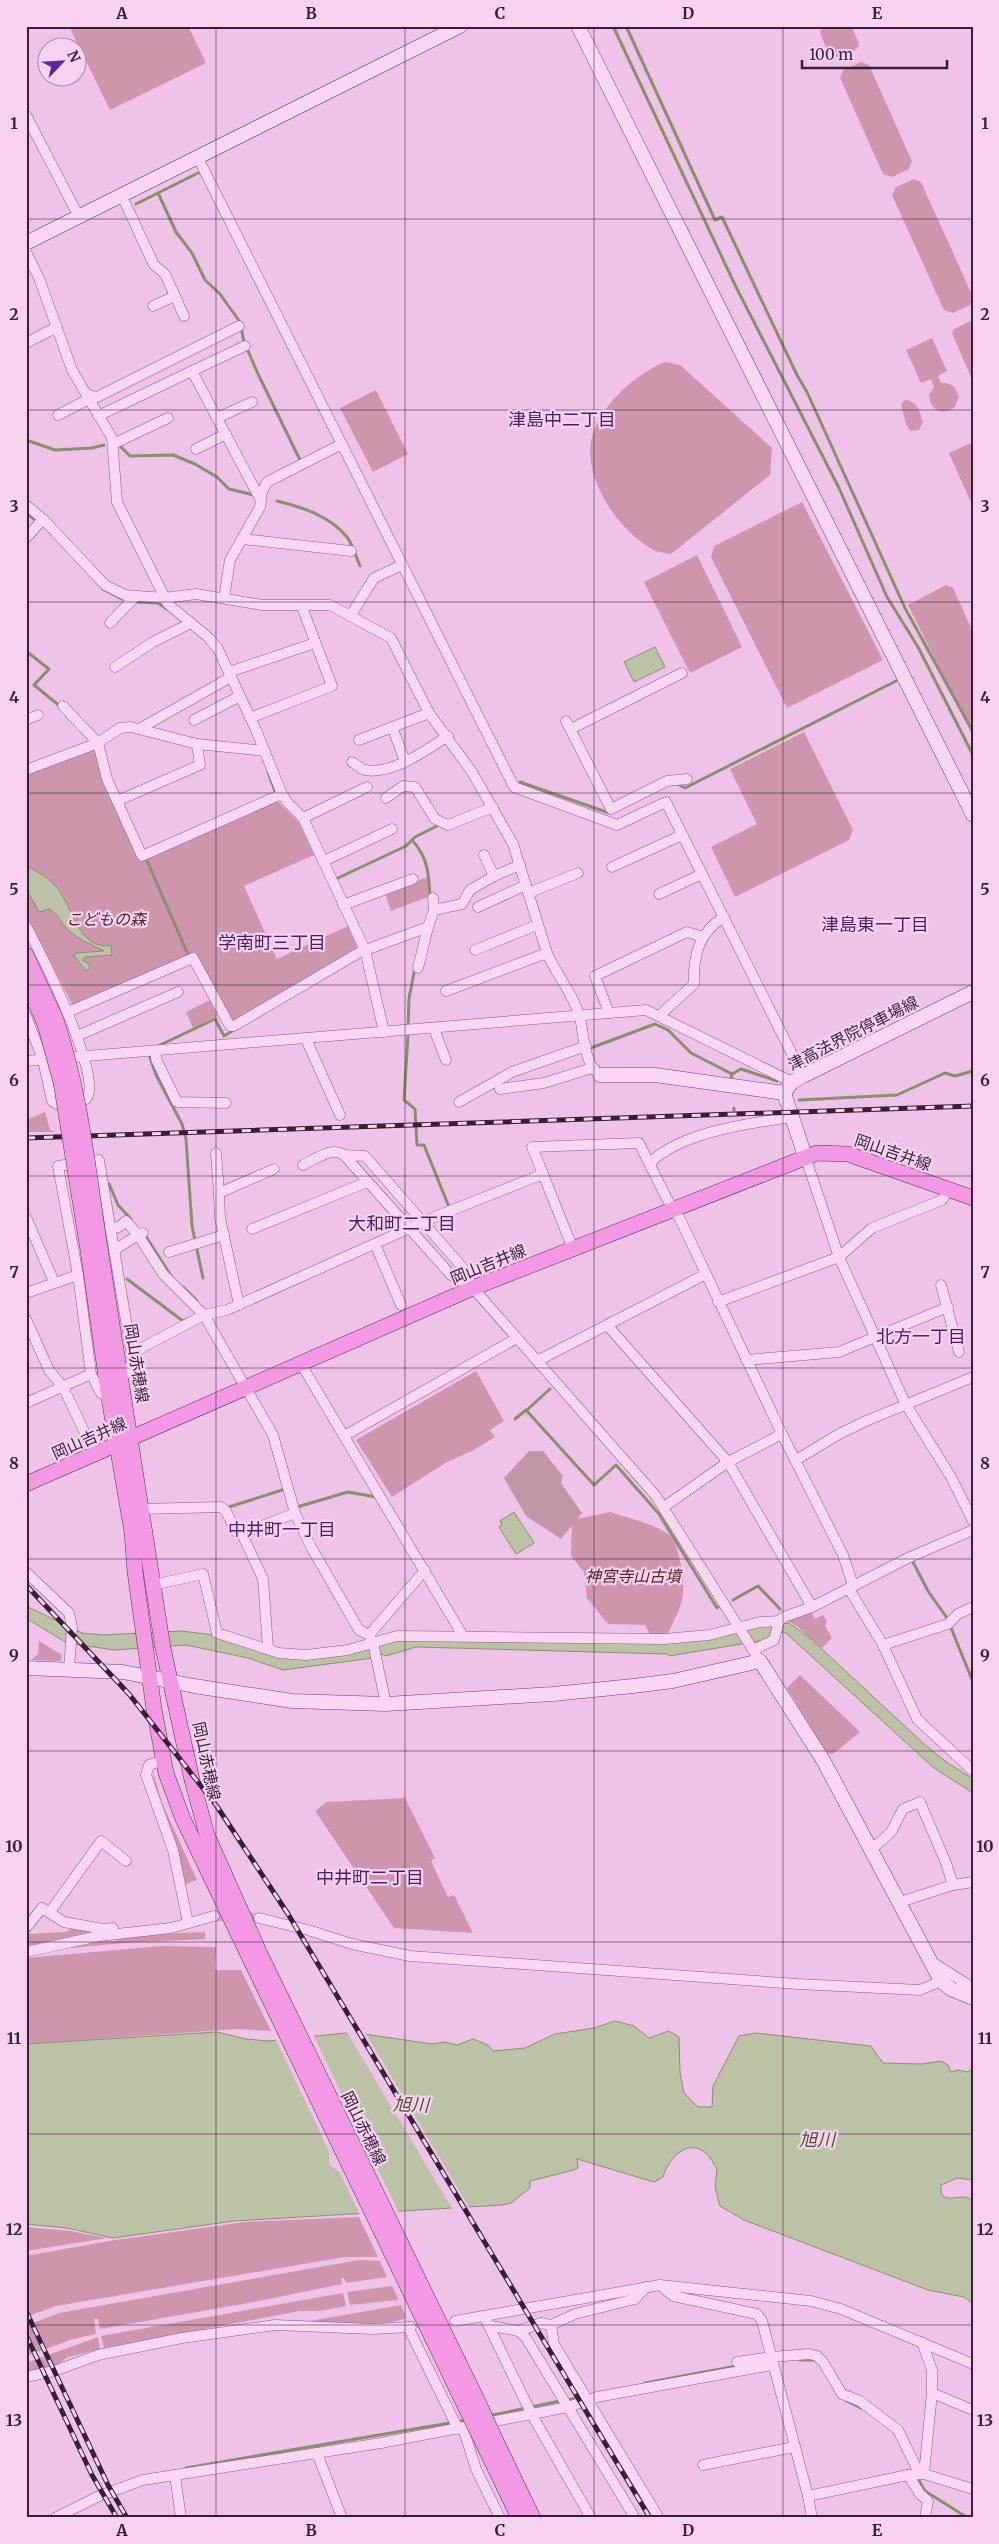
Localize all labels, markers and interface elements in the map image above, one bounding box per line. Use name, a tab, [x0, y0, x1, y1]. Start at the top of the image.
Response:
text: A	[115, 3, 128, 23]
text: B	[305, 3, 317, 23]
text: C	[495, 3, 505, 23]
text: D	[682, 3, 694, 23]
text: E	[872, 3, 883, 23]
north arrow	[38, 38, 88, 88]
scale bar	[802, 38, 946, 70]
text: 100 m	[809, 45, 853, 64]
text: N	[63, 48, 84, 65]
text: 1	[10, 113, 18, 133]
text: 1	[981, 113, 989, 133]
text: 2	[9, 304, 19, 324]
text: 2	[980, 304, 990, 324]
district label: 津島中二丁目	[508, 408, 616, 431]
text: 3	[9, 496, 19, 516]
text: 3	[980, 496, 990, 516]
text: 4	[9, 687, 19, 707]
text: 4	[980, 687, 990, 707]
text: 5	[9, 879, 19, 899]
text: 5	[980, 879, 990, 899]
park label: こどもの森	[66, 909, 148, 929]
district label: 津島東一丁目	[821, 913, 929, 936]
district label: 学南町三丁目	[218, 931, 326, 954]
street label: 津高法界院停車場線	[784, 991, 922, 1075]
text: 6	[9, 1070, 19, 1090]
text: 6	[980, 1070, 990, 1090]
street label: 岡山吉井線	[852, 1130, 934, 1174]
district label: 大和町二丁目	[348, 1212, 456, 1235]
street label: 岡山吉井線	[447, 1240, 529, 1288]
text: 7	[9, 1262, 19, 1282]
text: 7	[980, 1262, 990, 1282]
street label: 岡山赤穂線	[121, 1322, 153, 1404]
district label: 北方一丁目	[876, 1325, 966, 1348]
street label: 岡山吉井線	[48, 1413, 130, 1463]
text: 8	[9, 1453, 19, 1473]
text: 8	[980, 1453, 990, 1473]
district label: 中井町一丁目	[228, 1518, 336, 1541]
park label: 神宮寺山古墳	[585, 1566, 683, 1586]
text: 9	[9, 1645, 19, 1665]
text: 9	[980, 1645, 990, 1665]
street label: 岡山赤穂線	[189, 1720, 225, 1802]
text: 10	[5, 1836, 23, 1856]
text: 10	[976, 1836, 994, 1856]
district label: 中井町二丁目	[316, 1866, 424, 1889]
text: 11	[7, 2028, 22, 2048]
text: 11	[978, 2028, 993, 2048]
street label: 岡山赤穂線	[337, 2088, 391, 2168]
water label: 旭川	[393, 2092, 431, 2117]
water label: 旭川	[799, 2128, 837, 2151]
text: 12	[6, 2219, 22, 2239]
text: 12	[977, 2219, 993, 2239]
text: 13	[6, 2410, 22, 2430]
text: 13	[977, 2410, 993, 2430]
text: A	[115, 2520, 128, 2540]
text: B	[305, 2520, 317, 2540]
text: C	[495, 2520, 505, 2540]
text: D	[682, 2520, 694, 2540]
text: E	[872, 2520, 883, 2540]

